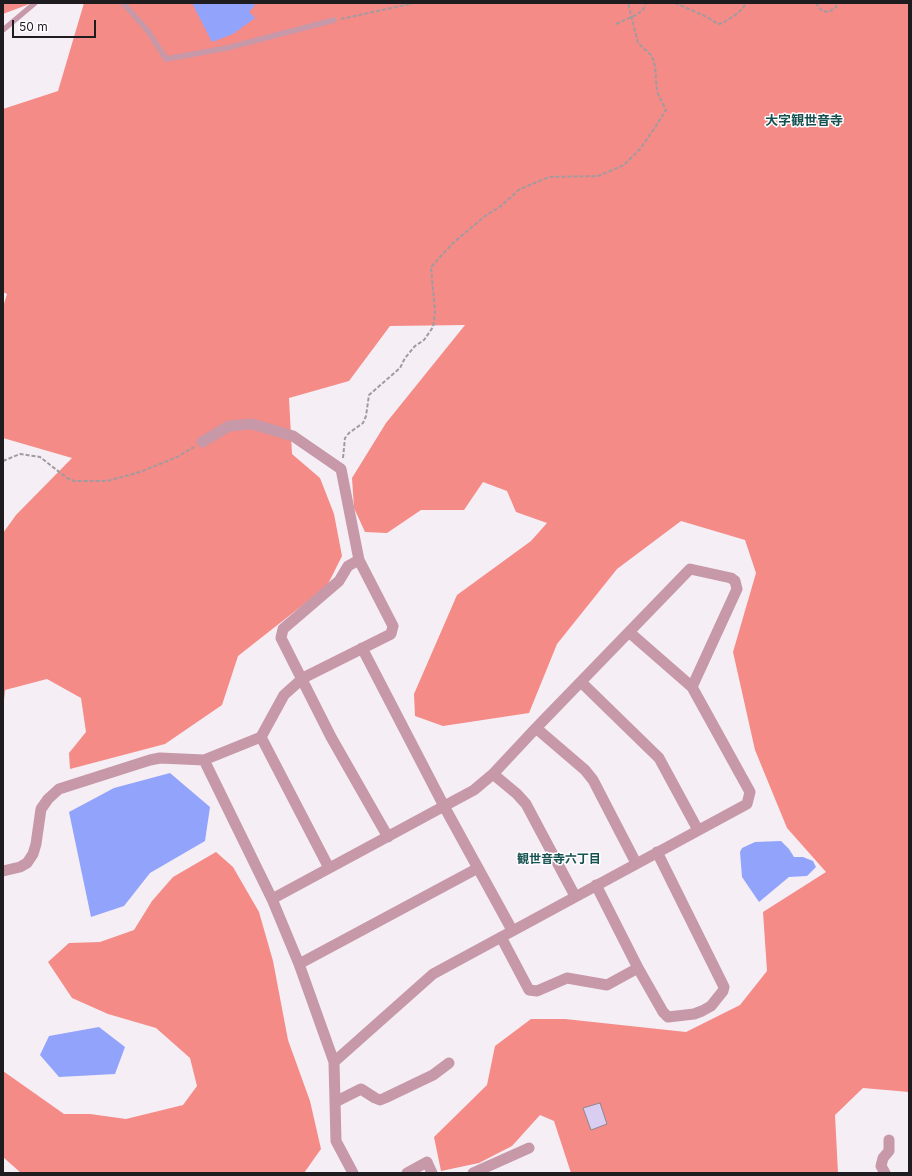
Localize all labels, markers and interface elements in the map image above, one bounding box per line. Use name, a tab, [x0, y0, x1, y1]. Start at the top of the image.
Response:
scale bar	[14, 12, 98, 38]
text: 50 m	[19, 19, 48, 34]
district label: 大字観世音寺	[765, 113, 843, 129]
district label: 観世音寺六丁目	[517, 852, 601, 866]

